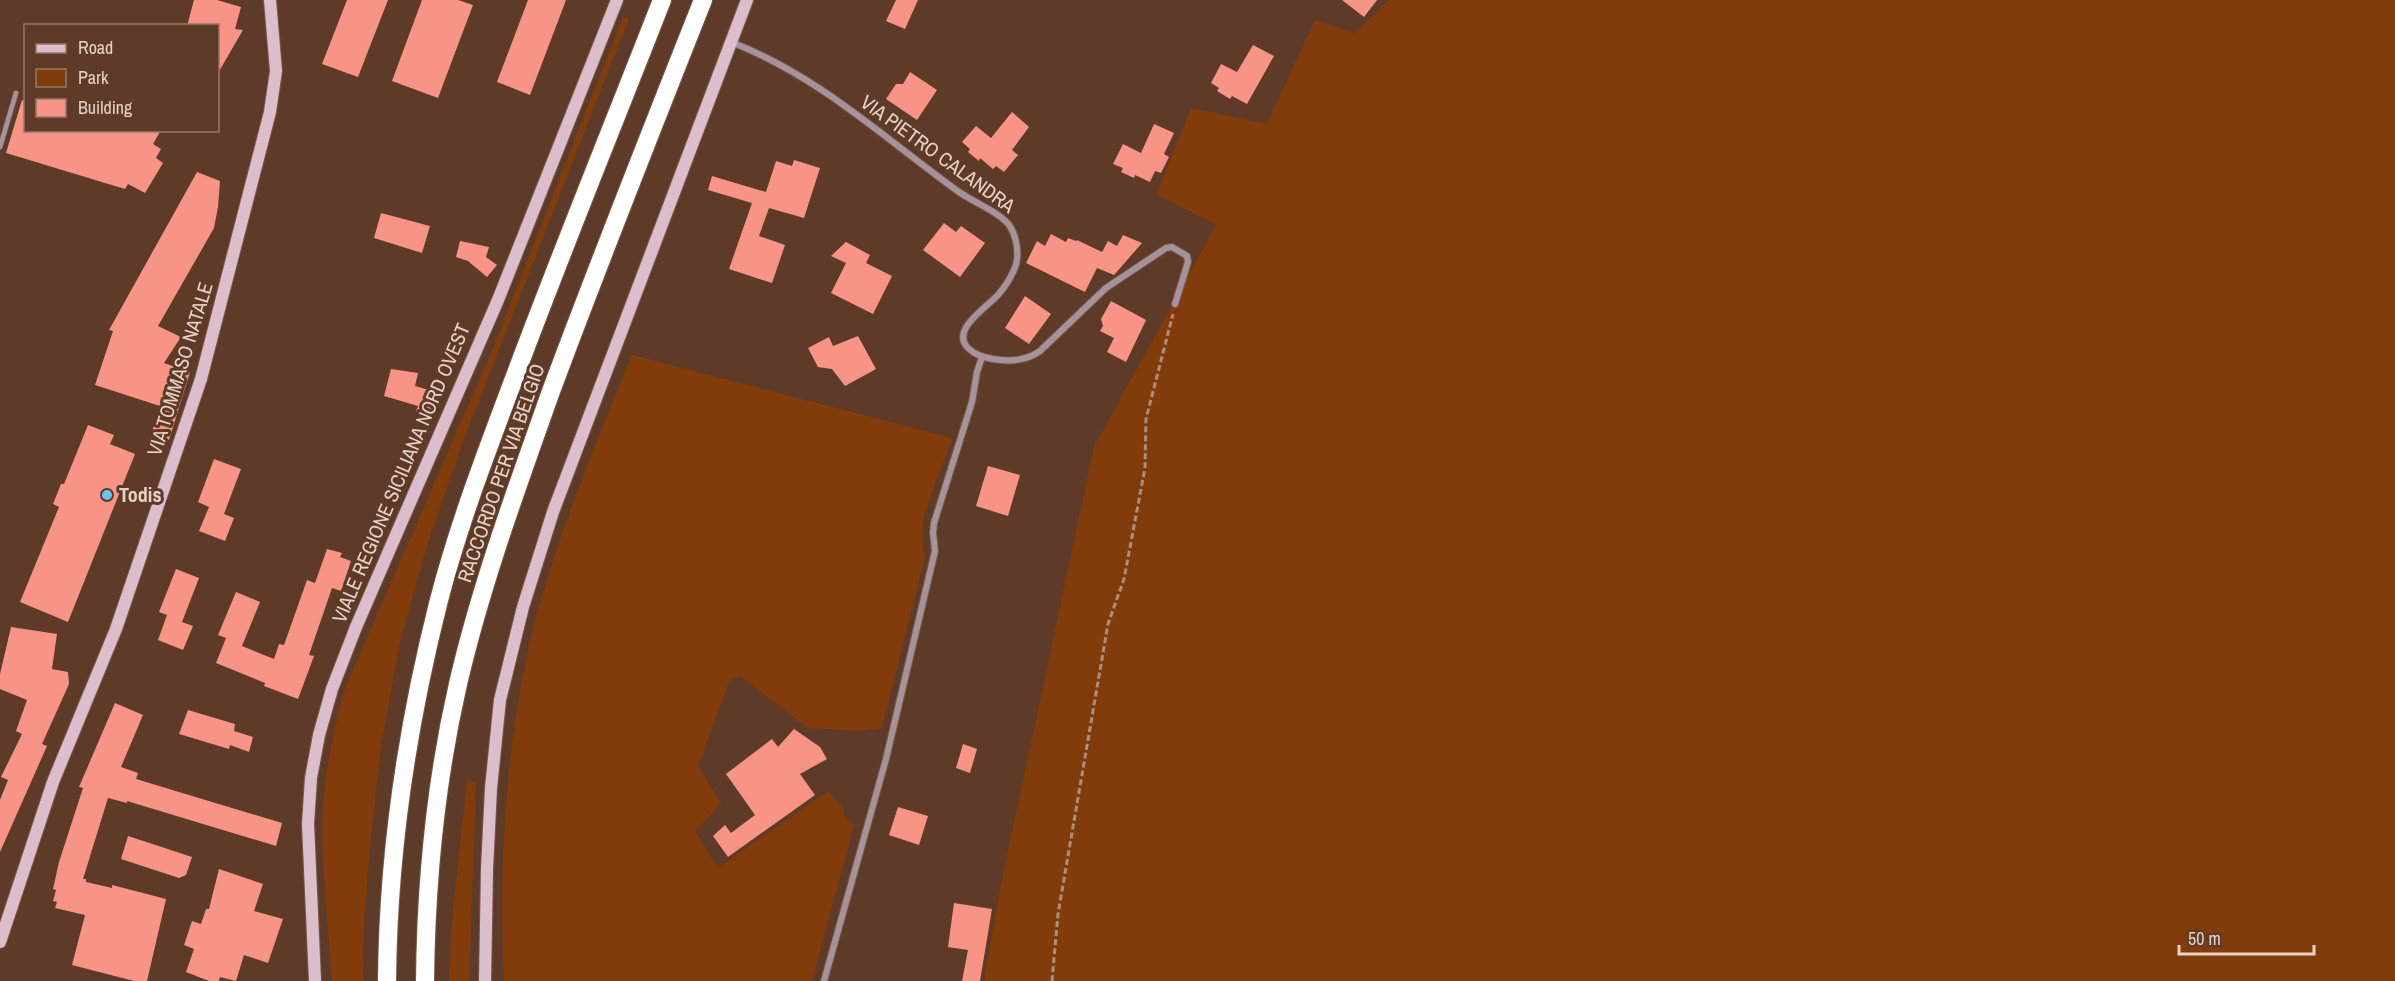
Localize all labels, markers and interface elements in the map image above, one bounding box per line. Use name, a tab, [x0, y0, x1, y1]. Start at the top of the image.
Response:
legend	[24, 24, 219, 132]
text: Road	[78, 35, 113, 60]
text: Park	[78, 65, 109, 90]
street label: VIA PIETRO CALANDRA	[856, 88, 1021, 219]
text: Building	[78, 95, 133, 120]
street label: VIA TOMMASO NATALE	[140, 279, 219, 459]
street label: VIALE REGIONE SICILIANA NORD OVEST	[325, 319, 476, 627]
street label: RACCORDO PER VIA BELGIO	[450, 360, 551, 586]
place label: Todis	[119, 481, 162, 508]
marker: Todis	[100, 488, 114, 502]
scale bar	[2179, 918, 2314, 956]
text: 50 m	[2188, 926, 2221, 951]

